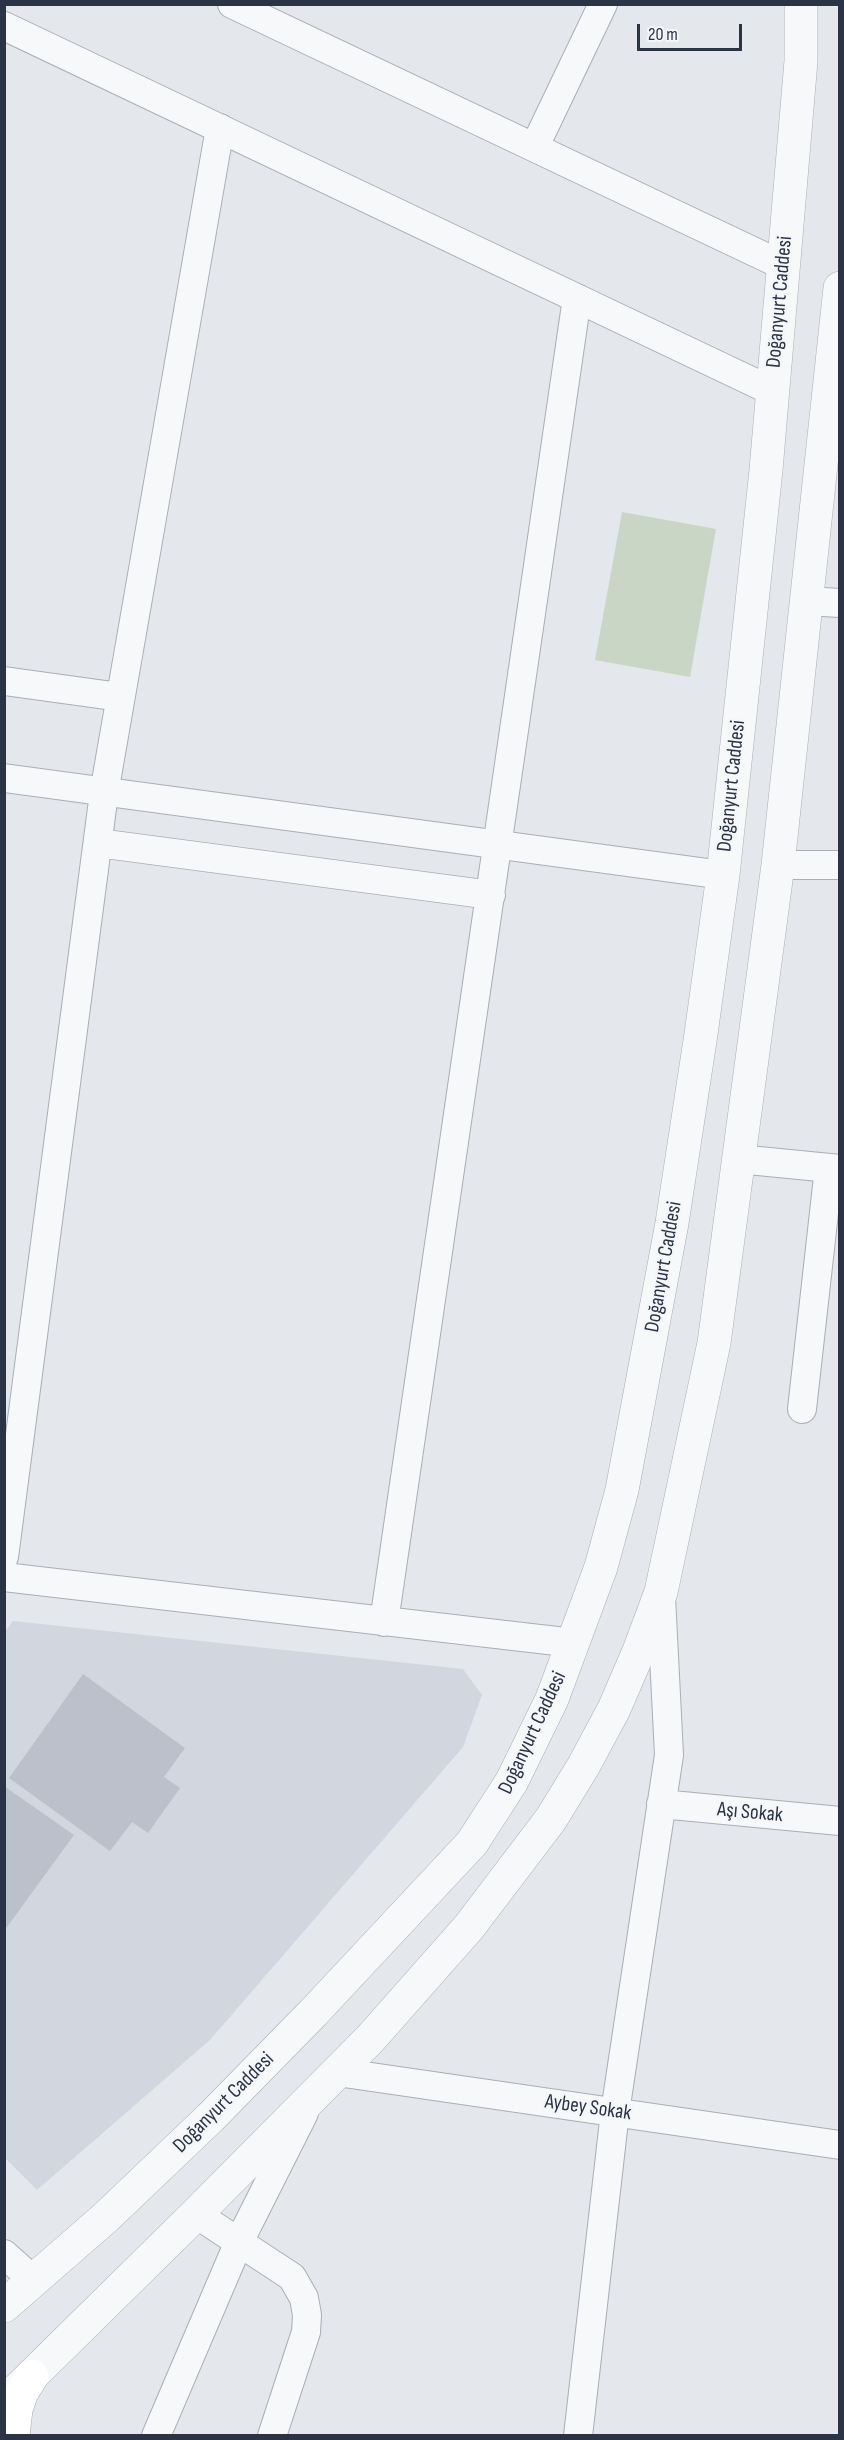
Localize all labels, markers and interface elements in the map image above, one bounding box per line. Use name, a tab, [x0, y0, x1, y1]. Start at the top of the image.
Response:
scale bar	[640, 12, 745, 50]
text: 20 m	[648, 24, 678, 45]
street label: Doğanyurt Caddesi	[762, 235, 798, 369]
street label: Doğanyurt Caddesi	[713, 719, 751, 853]
street label: Doğanyurt Caddesi	[640, 1200, 688, 1334]
street label: Doğanyurt Caddesi	[494, 1668, 572, 1798]
street label: Aşı Sokak	[716, 1798, 784, 1828]
street label: Doğanyurt Caddesi	[168, 2047, 280, 2159]
street label: Aybey Sokak	[543, 2089, 633, 2127]

